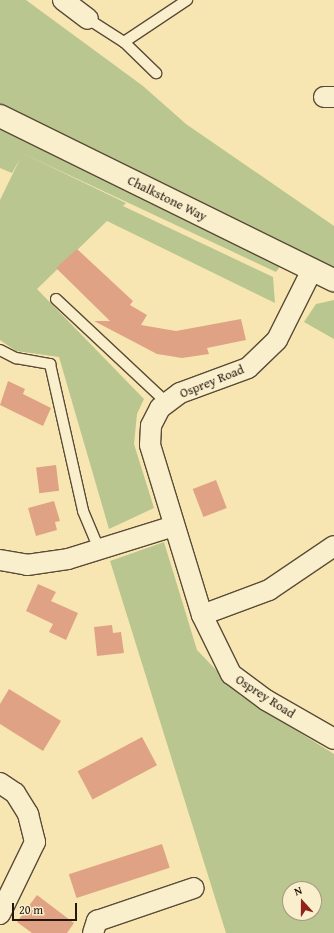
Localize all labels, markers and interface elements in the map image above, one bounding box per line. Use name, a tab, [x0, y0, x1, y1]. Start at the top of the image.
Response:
street label: Chalkstone Way	[125, 173, 209, 225]
street label: Osprey Road	[178, 362, 246, 402]
street label: Osprey Road	[232, 672, 298, 722]
north arrow	[282, 881, 322, 921]
text: N	[292, 882, 304, 900]
scale bar	[14, 895, 79, 921]
text: 20 m	[19, 901, 43, 918]

